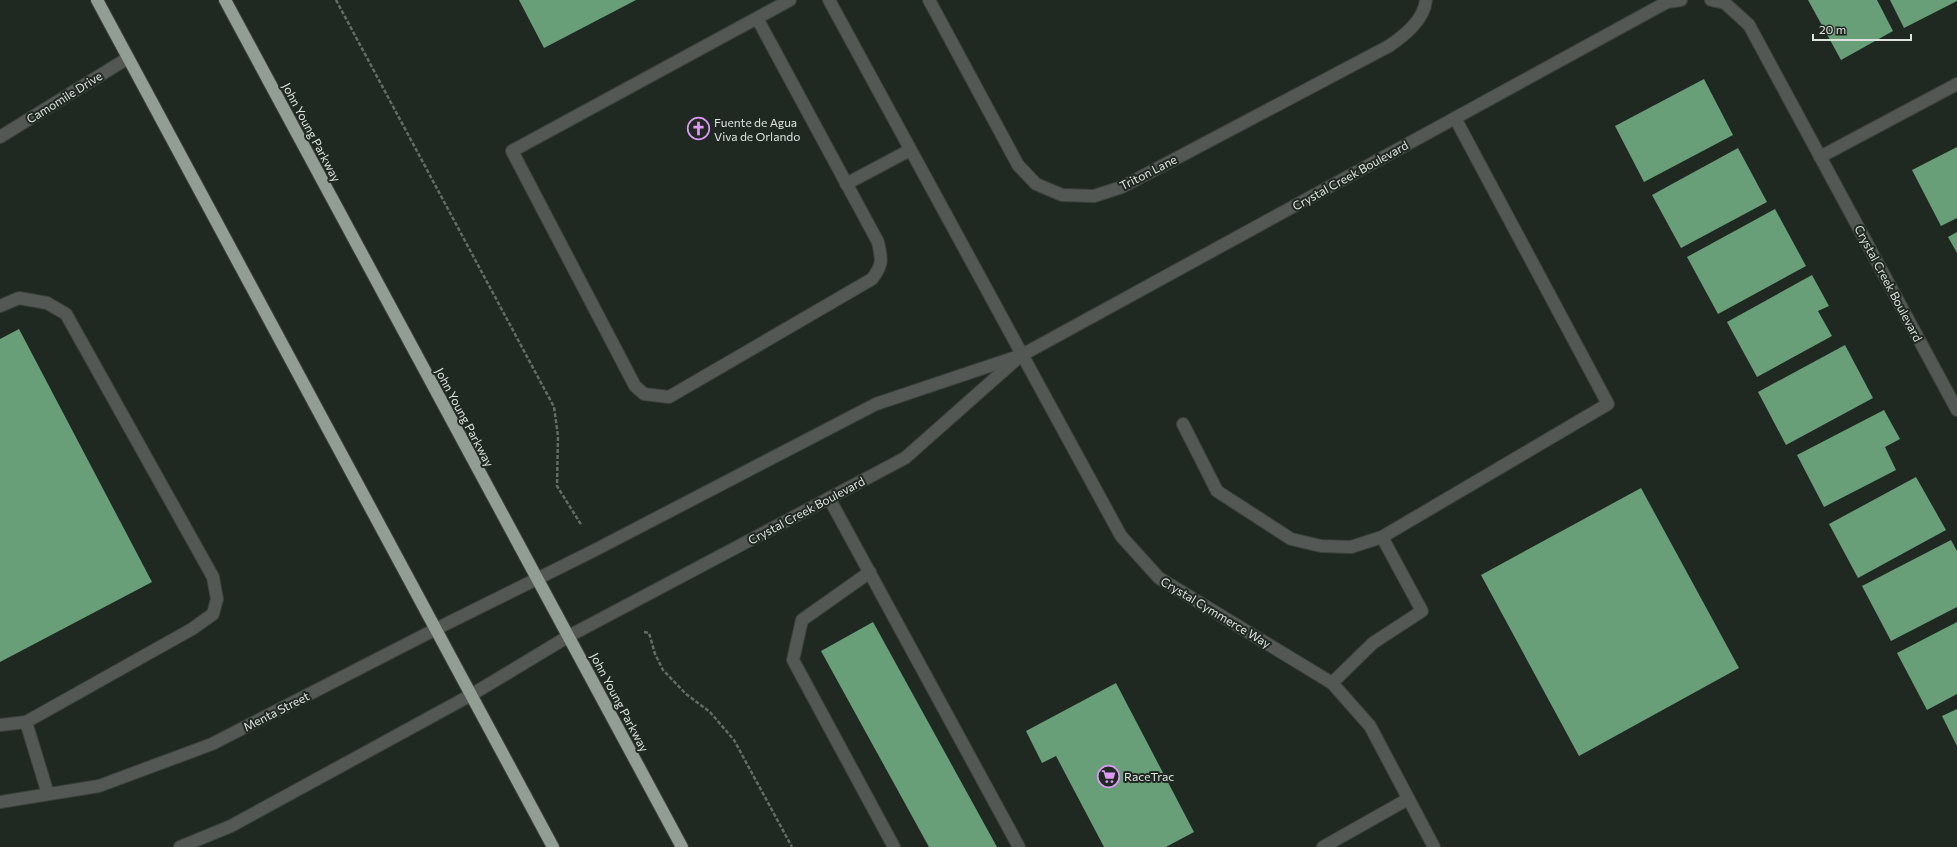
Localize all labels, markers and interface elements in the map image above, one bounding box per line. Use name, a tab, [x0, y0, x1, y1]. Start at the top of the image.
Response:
scale bar	[1813, 16, 1911, 42]
text: 20 m	[1819, 22, 1846, 36]
street label: Camomile Drive	[24, 68, 104, 126]
street label: John Young Parkway	[279, 80, 344, 184]
place label: Fuente de Agua Viva de Orlando	[714, 115, 800, 143]
church icon: Fuente de Agua Viva de Orlando	[685, 116, 711, 142]
street label: Crystal Creek Boulevard	[1290, 137, 1410, 213]
street label: Triton Lane	[1117, 152, 1179, 192]
street label: Crystal Creek Boulevard	[1852, 222, 1926, 344]
street label: John Young Parkway	[432, 365, 497, 469]
street label: Crystal Creek Boulevard	[745, 473, 867, 547]
street label: Crystal Cymmerce Way	[1159, 574, 1273, 650]
street label: John Young Parkway	[587, 650, 652, 754]
street label: Menta Street	[241, 688, 311, 734]
supermarket icon: RaceTrac	[1096, 763, 1122, 789]
place label: RaceTrac	[1124, 769, 1174, 783]

